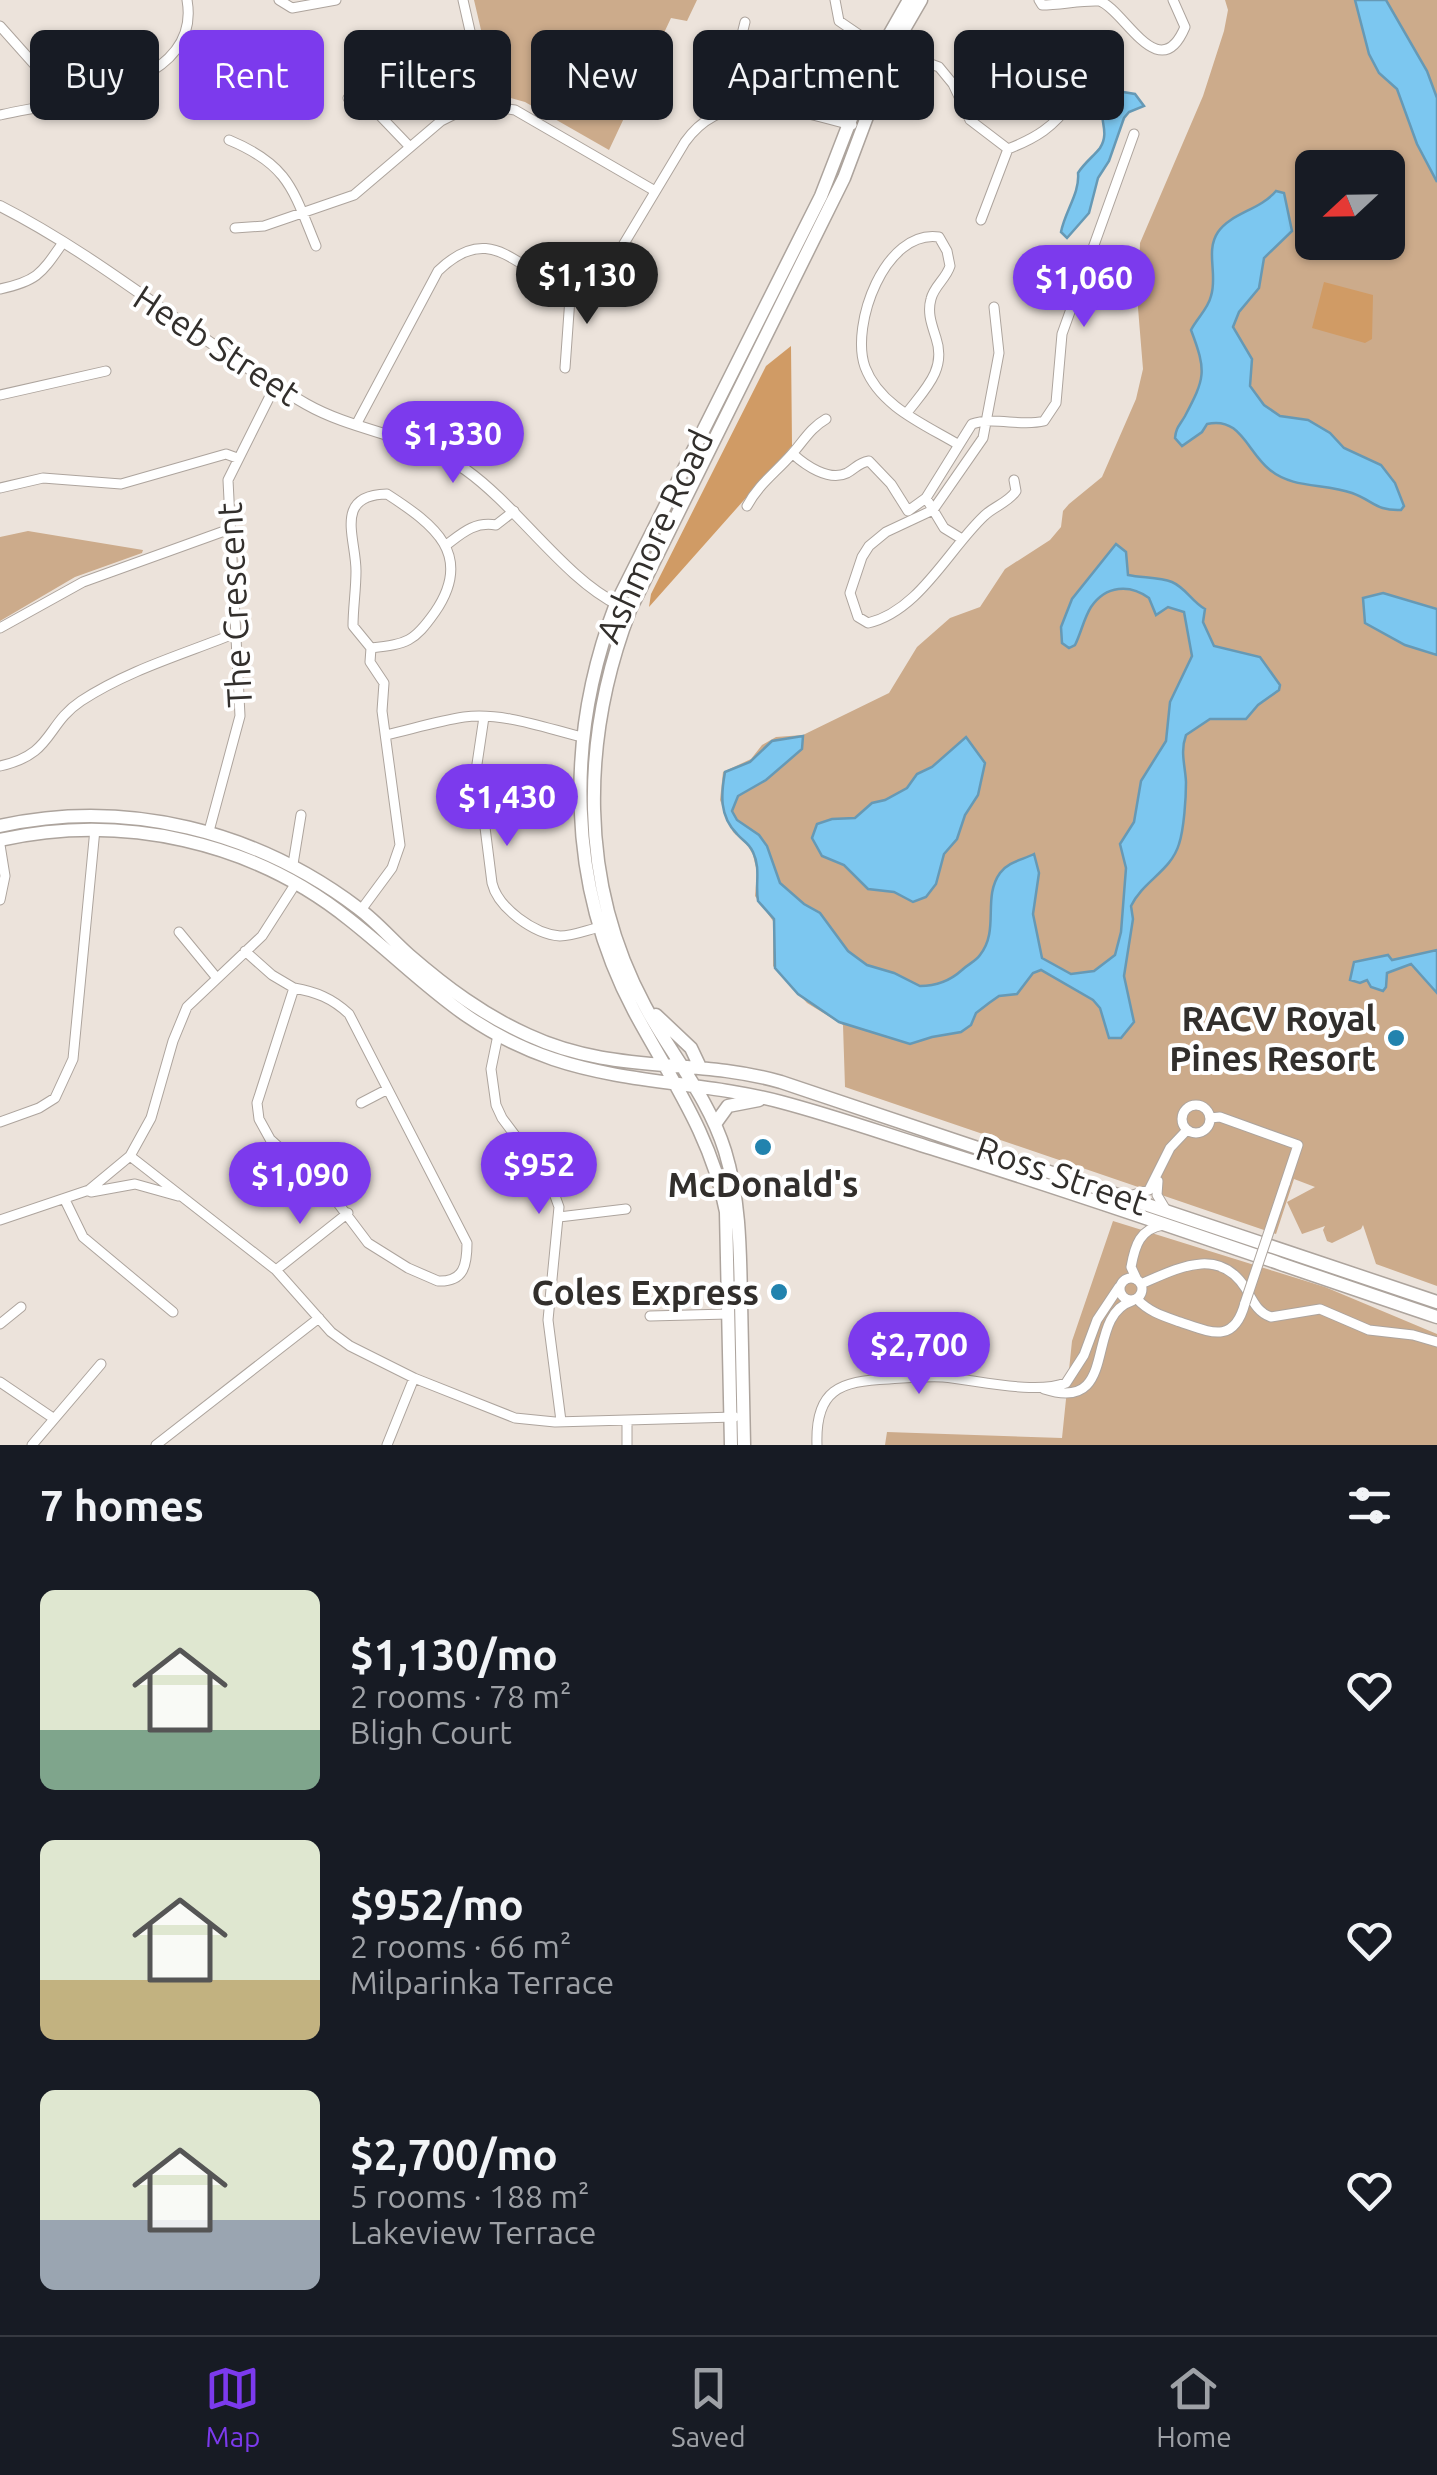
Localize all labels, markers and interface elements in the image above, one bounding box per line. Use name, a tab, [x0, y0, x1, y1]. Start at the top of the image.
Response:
chip: Buy	[30, 30, 159, 120]
chip: Rent	[179, 30, 324, 120]
chip: Filters	[344, 30, 511, 120]
chip: New	[531, 30, 673, 120]
chip: Apartment	[693, 30, 934, 120]
chip: House	[954, 30, 1124, 120]
north arrow	[1295, 150, 1405, 260]
map controls	[1295, 150, 1405, 260]
pin: $1,130	[506, 242, 668, 327]
pin: $1,060	[1003, 245, 1165, 330]
text: $1,130	[538, 256, 636, 292]
text: $1,060	[1035, 259, 1133, 295]
street label: Heeb Street	[127, 277, 307, 413]
pin: $1,330	[372, 401, 534, 486]
text: $1,330	[404, 415, 502, 451]
street label: Ashmore Road	[587, 423, 721, 649]
street label: The Crescent	[209, 501, 259, 709]
pin: $1,430	[426, 764, 588, 849]
text: $1,430	[458, 778, 556, 814]
place label: RACV Royal Pines Resort	[1169, 998, 1376, 1078]
marker: RACV Royal Pines Resort	[1385, 1027, 1407, 1049]
street label: Ross Street	[971, 1127, 1153, 1223]
pin: $952	[480, 1132, 598, 1217]
marker: McDonald's	[752, 1136, 774, 1158]
pin: $1,090	[219, 1142, 381, 1227]
text: $952	[503, 1146, 575, 1182]
text: $1,090	[251, 1156, 349, 1192]
place label: McDonald's	[667, 1164, 859, 1204]
place label: Coles Express	[532, 1272, 759, 1312]
marker: Coles Express	[768, 1281, 790, 1303]
pin: $2,700	[838, 1312, 1000, 1397]
text: $2,700	[870, 1326, 968, 1362]
icon: filters	[1342, 1478, 1397, 1533]
text: 7 homes	[40, 1482, 204, 1529]
icon: home	[120, 1630, 240, 1750]
text: $1,130/mo	[350, 1631, 558, 1678]
icon: heart	[1342, 1663, 1397, 1718]
text: 2 rooms · 78 m²	[350, 1678, 571, 1714]
text: Bligh Court	[350, 1714, 512, 1750]
icon: home	[120, 1880, 240, 2000]
text: $952/mo	[350, 1881, 524, 1928]
icon: heart	[1342, 1913, 1397, 1968]
text: 2 rooms · 66 m²	[350, 1928, 571, 1964]
text: Milparinka Terrace	[350, 1964, 614, 2000]
icon: home	[120, 2130, 240, 2250]
text: $2,700/mo	[350, 2131, 558, 2178]
icon: heart	[1342, 2163, 1397, 2218]
text: 5 rooms · 188 m²	[350, 2178, 590, 2214]
text: Lakeview Terrace	[350, 2214, 596, 2250]
tab: Map	[205, 2361, 260, 2452]
tab: Saved	[671, 2361, 746, 2452]
tab: Home	[1156, 2361, 1232, 2452]

